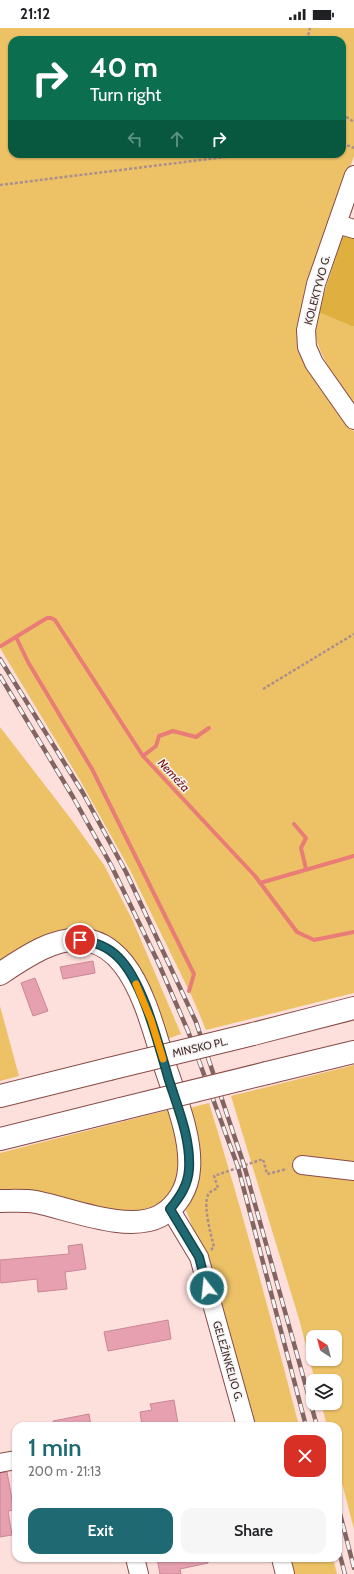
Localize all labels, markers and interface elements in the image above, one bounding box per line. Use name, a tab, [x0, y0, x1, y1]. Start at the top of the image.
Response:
text: 21:12	[20, 5, 50, 23]
text: 40 m	[90, 50, 158, 84]
icon: right	[24, 52, 76, 104]
text: Turn right	[90, 84, 161, 106]
icon: left	[124, 128, 146, 150]
icon: ahead	[166, 128, 188, 150]
icon: right	[208, 128, 230, 150]
street label: KOLEKTYVO G.	[301, 254, 333, 326]
water label: Nemėža	[155, 755, 193, 795]
pin	[63, 923, 97, 957]
icon: arrive	[69, 929, 91, 951]
street label: MINSKO PL.	[171, 1034, 229, 1060]
position arrow	[186, 1267, 228, 1309]
street label: GELEŽINKELIO G.	[210, 1319, 246, 1403]
north arrow	[306, 1330, 342, 1366]
map controls	[306, 1330, 342, 1410]
button: layers	[306, 1374, 342, 1410]
text: 1 min	[28, 1433, 82, 1462]
button: close	[284, 1435, 326, 1477]
text: 200 m · 21:13	[28, 1463, 101, 1479]
button: Exit	[28, 1508, 173, 1554]
button: Share	[181, 1508, 326, 1554]

